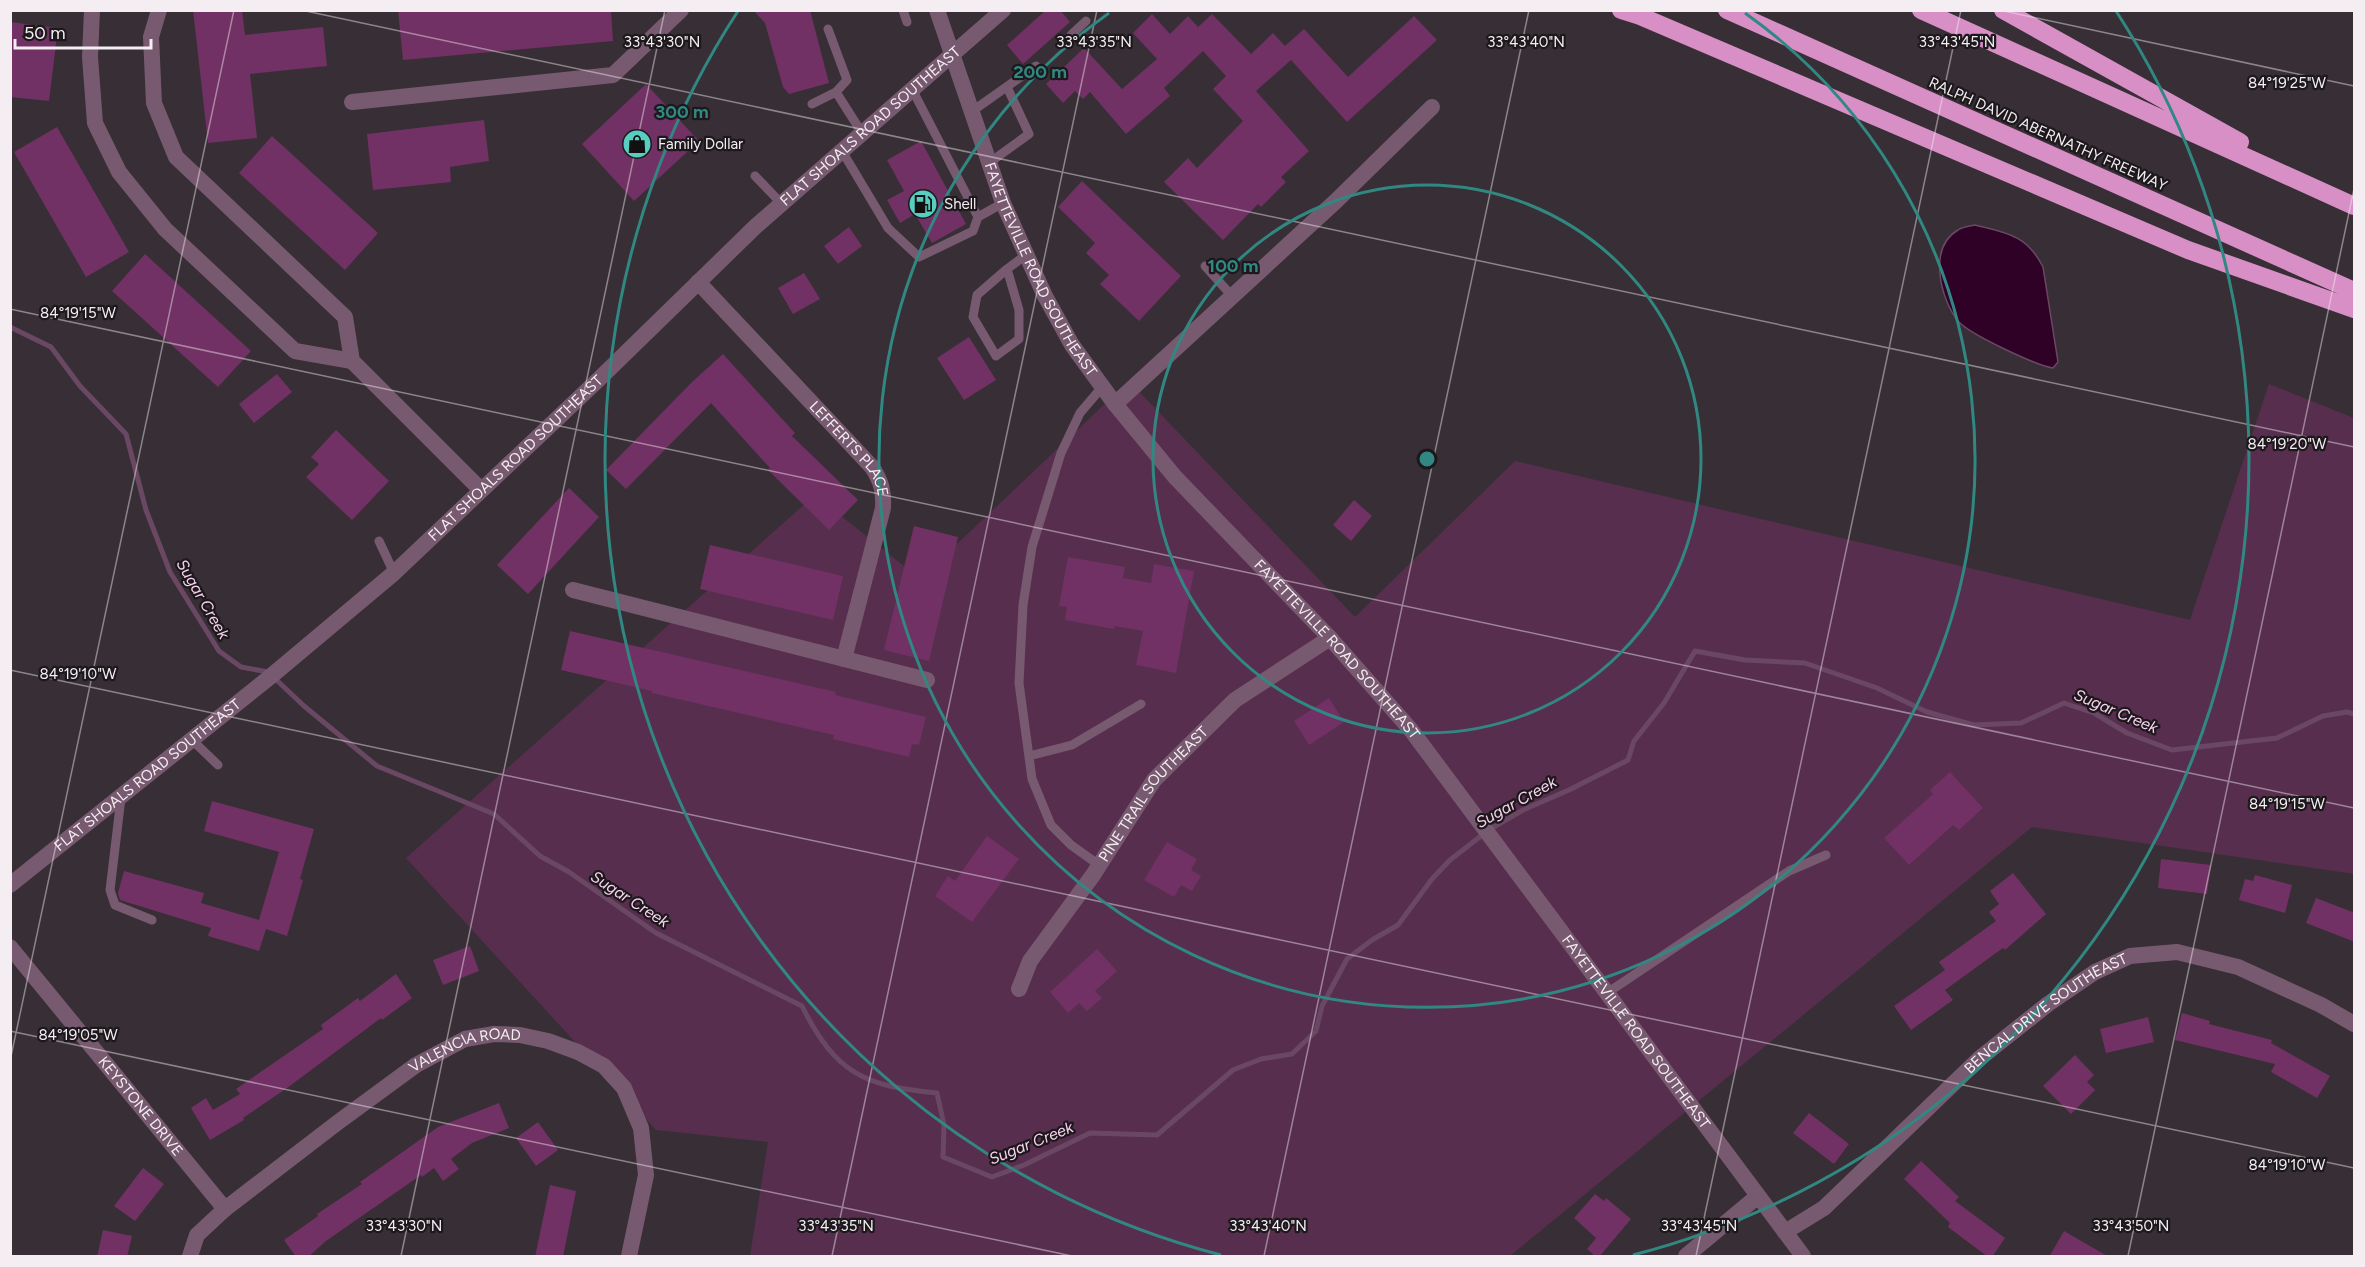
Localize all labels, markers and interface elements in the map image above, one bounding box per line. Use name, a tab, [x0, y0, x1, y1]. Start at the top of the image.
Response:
scale bar	[15, 12, 152, 50]
text: 50 m	[24, 22, 66, 44]
text: 33°43'30"N	[624, 33, 700, 51]
text: 33°43'35"N	[1056, 33, 1132, 51]
text: 33°43'40"N	[1487, 33, 1565, 51]
text: 33°43'45"N	[1919, 33, 1995, 51]
street label: FLAT SHOALS ROAD SOUTHEAST	[776, 42, 965, 210]
text: 200 m	[1013, 61, 1067, 83]
street label: RALPH DAVID ABERNATHY FREEWAY	[1926, 73, 2170, 195]
text: 84°19'25"W	[2248, 74, 2327, 92]
text: 300 m	[655, 101, 709, 123]
shop icon: Family Dollar	[621, 128, 653, 160]
place label: Family Dollar	[658, 135, 743, 153]
street label: FAYETTEVILLE ROAD SOUTHEAST	[981, 160, 1101, 380]
fuel station icon: Shell	[907, 188, 939, 220]
place label: Shell	[944, 195, 976, 213]
text: 100 m	[1208, 255, 1258, 277]
text: 84°19'15"W	[40, 304, 116, 322]
street label: FLAT SHOALS ROAD SOUTHEAST	[424, 371, 607, 545]
street label: LEFFERTS PLACE	[806, 397, 892, 497]
text: 84°19'20"W	[2248, 435, 2327, 453]
centre of rings	[1417, 449, 1437, 469]
water label: Sugar Creek	[172, 556, 234, 643]
street label: FAYETTEVILLE ROAD SOUTHEAST	[1250, 556, 1424, 743]
text: 84°19'10"W	[40, 665, 117, 683]
water label: Sugar Creek	[2071, 685, 2162, 738]
street label: FLAT SHOALS ROAD SOUTHEAST	[51, 695, 245, 855]
street label: PINE TRAIL SOUTHEAST	[1095, 722, 1212, 865]
water label: Sugar Creek	[1472, 771, 1561, 832]
text: 84°19'15"W	[2249, 795, 2325, 813]
water label: Sugar Creek	[587, 867, 674, 932]
street label: FAYETTEVILLE ROAD SOUTHEAST	[1558, 931, 1714, 1133]
street label: BENCAL DRIVE SOUTHEAST	[1960, 949, 2131, 1077]
street label: VALENCIA ROAD	[405, 1025, 521, 1076]
text: 84°19'05"W	[38, 1026, 118, 1044]
street label: KEYSTONE DRIVE	[95, 1053, 187, 1160]
water label: Sugar Creek	[986, 1117, 1077, 1169]
text: 84°19'10"W	[2249, 1156, 2326, 1174]
text: 33°43'30"N	[366, 1217, 442, 1235]
text: 33°43'35"N	[798, 1217, 874, 1235]
text: 33°43'40"N	[1229, 1217, 1307, 1235]
text: 33°43'45"N	[1661, 1217, 1737, 1235]
text: 33°43'50"N	[2093, 1217, 2169, 1235]

